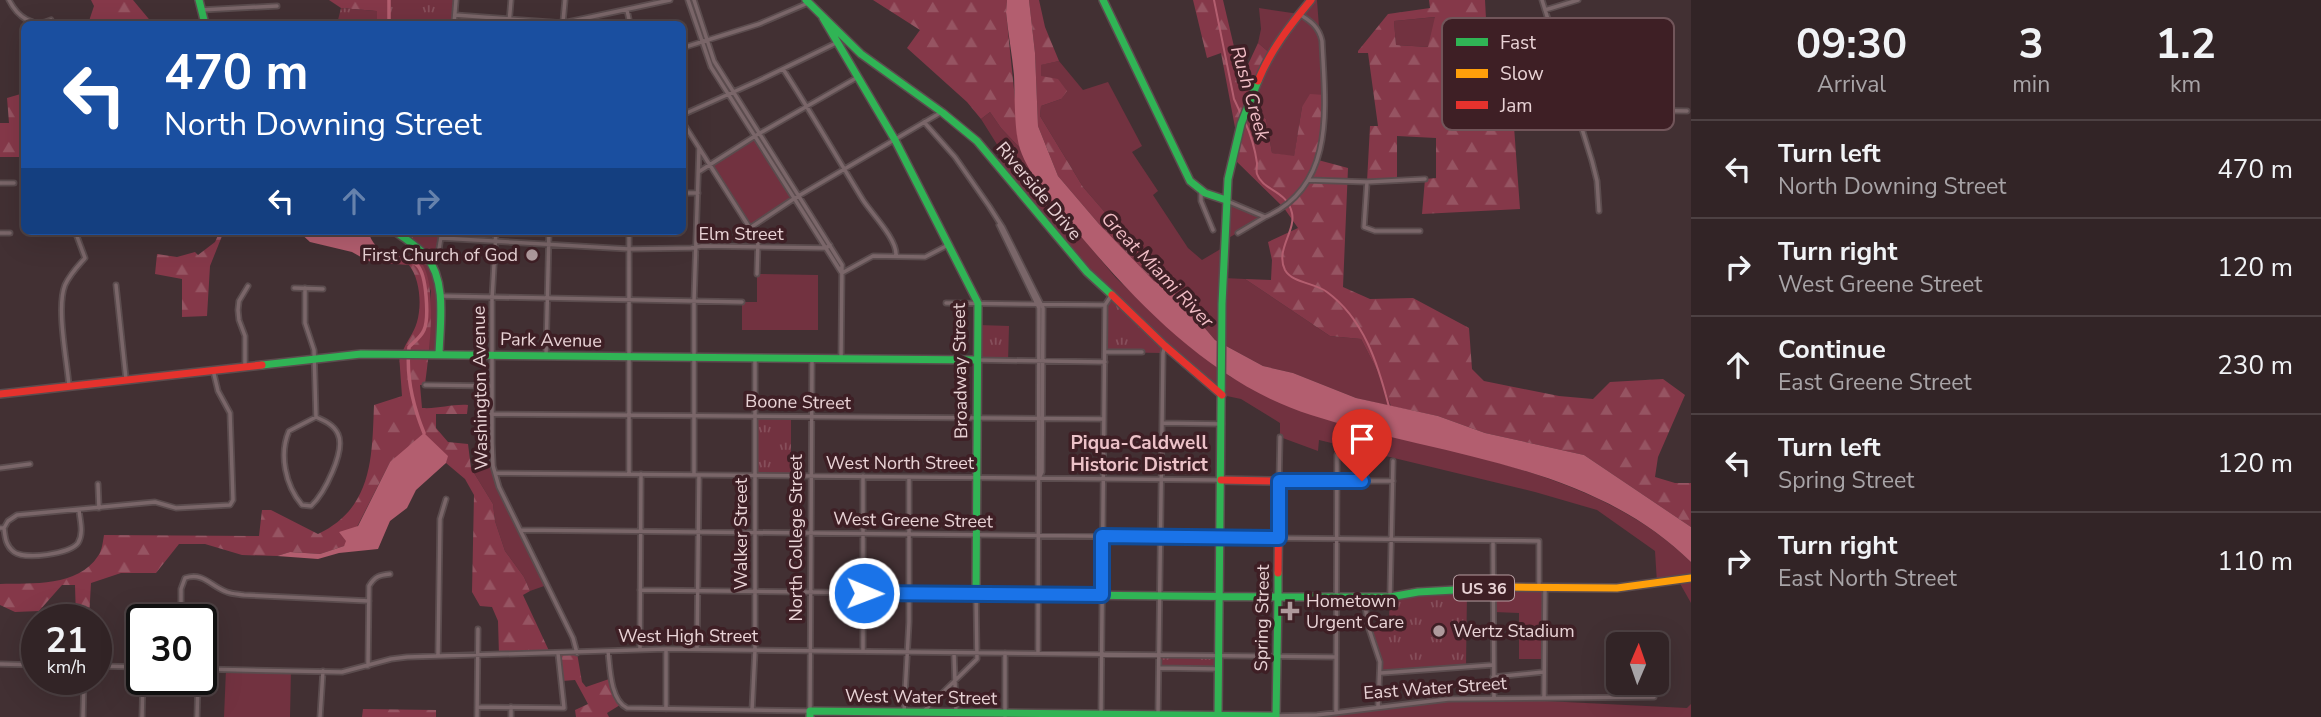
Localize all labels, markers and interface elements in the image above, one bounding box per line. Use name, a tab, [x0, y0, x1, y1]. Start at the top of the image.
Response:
text: 09:30	[1796, 16, 1907, 73]
text: 3	[2019, 16, 2044, 73]
text: 1.2	[2155, 16, 2216, 73]
legend	[1442, 18, 1674, 130]
text: Fast	[1500, 30, 1536, 56]
text: 470 m	[164, 39, 308, 106]
water label: Rush Creek	[1224, 43, 1276, 144]
icon: left	[49, 49, 140, 140]
text: Slow	[1500, 61, 1544, 87]
text: Arrival	[1817, 69, 1886, 100]
text: min	[2012, 69, 2050, 100]
text: km	[2170, 69, 2201, 100]
text: Jam	[1499, 93, 1533, 119]
text: North Downing Street	[164, 103, 482, 146]
text: Turn left	[1778, 136, 1881, 171]
street label: Riverside Drive	[991, 137, 1087, 245]
icon: left	[1719, 150, 1757, 188]
text: 470 m	[2217, 152, 2293, 187]
text: North Downing Street	[1778, 171, 2006, 202]
icon: left	[262, 182, 300, 220]
icon: ahead	[335, 182, 373, 220]
icon: right	[408, 182, 446, 220]
water label: Great Miami River	[1095, 206, 1220, 334]
street label: Elm Street	[699, 222, 784, 246]
text: Turn right	[1778, 234, 1897, 269]
place label: First Church of God	[362, 243, 518, 267]
marker: First Church of God	[524, 247, 540, 263]
icon: right	[1719, 248, 1757, 286]
text: 120 m	[2217, 250, 2293, 285]
text: West Greene Street	[1778, 269, 1982, 300]
street label: Broadway Street	[947, 302, 973, 439]
street label: Washington Avenue	[467, 306, 493, 470]
street label: Park Avenue	[500, 327, 602, 353]
text: Continue	[1778, 332, 1886, 367]
icon: ahead	[1719, 346, 1757, 384]
text: 230 m	[2217, 348, 2293, 383]
text: East Greene Street	[1778, 367, 1972, 398]
street label: Boone Street	[745, 389, 852, 415]
pin	[1332, 409, 1392, 481]
icon: arrive	[1343, 420, 1381, 458]
district label: Piqua-Caldwell Historic District	[1070, 430, 1209, 478]
text: Turn left	[1778, 430, 1881, 465]
icon: left	[1719, 444, 1757, 482]
text: 120 m	[2217, 446, 2293, 481]
street label: West North Street	[826, 451, 975, 475]
street label: North College Street	[784, 454, 808, 621]
text: Spring Street	[1778, 465, 1914, 496]
street label: Walker Street	[729, 477, 753, 590]
street label: West Greene Street	[833, 507, 994, 533]
text: Turn right	[1778, 528, 1897, 563]
icon: right	[1719, 542, 1757, 580]
text: 110 m	[2217, 544, 2293, 579]
position arrow	[827, 556, 901, 630]
text: East North Street	[1778, 563, 1957, 594]
street label: Spring Street	[1249, 564, 1275, 672]
road number: US 36	[1454, 576, 1514, 600]
place label: Hometown Urgent Care	[1306, 589, 1404, 634]
marker: Hometown Urgent Care	[1280, 601, 1300, 621]
speed limit sign: 30	[126, 604, 217, 695]
text: 21	[45, 617, 88, 664]
place label: Wertz Stadium	[1453, 619, 1575, 643]
marker: Wertz Stadium	[1431, 623, 1447, 639]
street label: West High Street	[618, 624, 759, 648]
north arrow	[1606, 632, 1670, 695]
map controls	[1606, 632, 1669, 695]
text: km/h	[47, 655, 86, 679]
street label: East Water Street	[1362, 671, 1508, 705]
street label: West Water Street	[845, 684, 998, 710]

